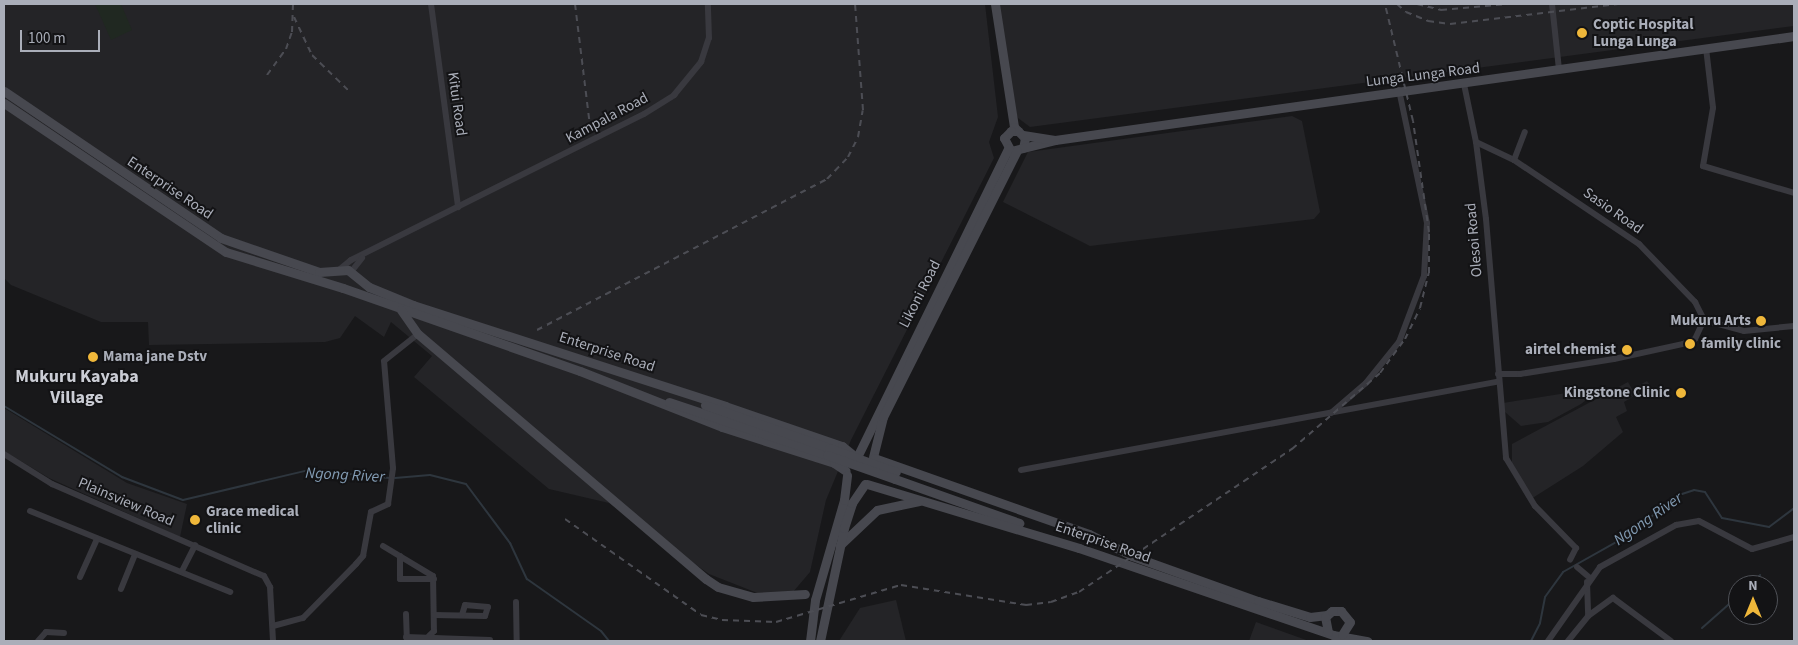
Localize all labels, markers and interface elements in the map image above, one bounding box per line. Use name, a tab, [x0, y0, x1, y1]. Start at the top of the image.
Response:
place label: Coptic Hospital Lunga Lunga	[1593, 15, 1694, 50]
scale bar	[22, 20, 102, 52]
marker: Coptic Hospital Lunga Lunga	[1575, 26, 1589, 40]
text: 100 m	[28, 28, 66, 49]
street label: Lunga Lunga Road	[1365, 59, 1481, 91]
street label: Kitui Road	[444, 71, 470, 137]
street label: Kampala Road	[563, 89, 651, 147]
street label: Enterprise Road	[124, 153, 216, 223]
street label: Sasio Road	[1580, 184, 1646, 238]
street label: Olesoi Road	[1462, 202, 1486, 278]
street label: Likoni Road	[895, 257, 945, 331]
place label: Mukuru Arts	[1670, 312, 1751, 330]
marker: Mukuru Arts	[1755, 315, 1767, 327]
street label: Enterprise Road	[557, 328, 657, 376]
place label: family clinic	[1701, 335, 1781, 353]
marker: family clinic	[1683, 337, 1697, 351]
place label: airtel chemist	[1525, 341, 1616, 359]
marker: airtel chemist	[1620, 343, 1634, 357]
place label: Mama jane Dstv	[103, 348, 207, 366]
marker: Mama jane Dstv	[87, 351, 99, 363]
district label: Mukuru Kayaba Village	[15, 367, 139, 409]
place label: Kingstone Clinic	[1564, 384, 1670, 402]
marker: Kingstone Clinic	[1674, 386, 1688, 400]
water label: Ngong River	[305, 463, 385, 487]
street label: Plainsview Road	[75, 474, 177, 530]
water label: Ngong River	[1610, 488, 1686, 550]
place label: Grace medical clinic	[206, 502, 299, 537]
marker: Grace medical clinic	[188, 513, 202, 527]
street label: Enterprise Road	[1053, 517, 1153, 567]
north arrow	[1728, 575, 1778, 625]
text: N	[1748, 576, 1758, 596]

